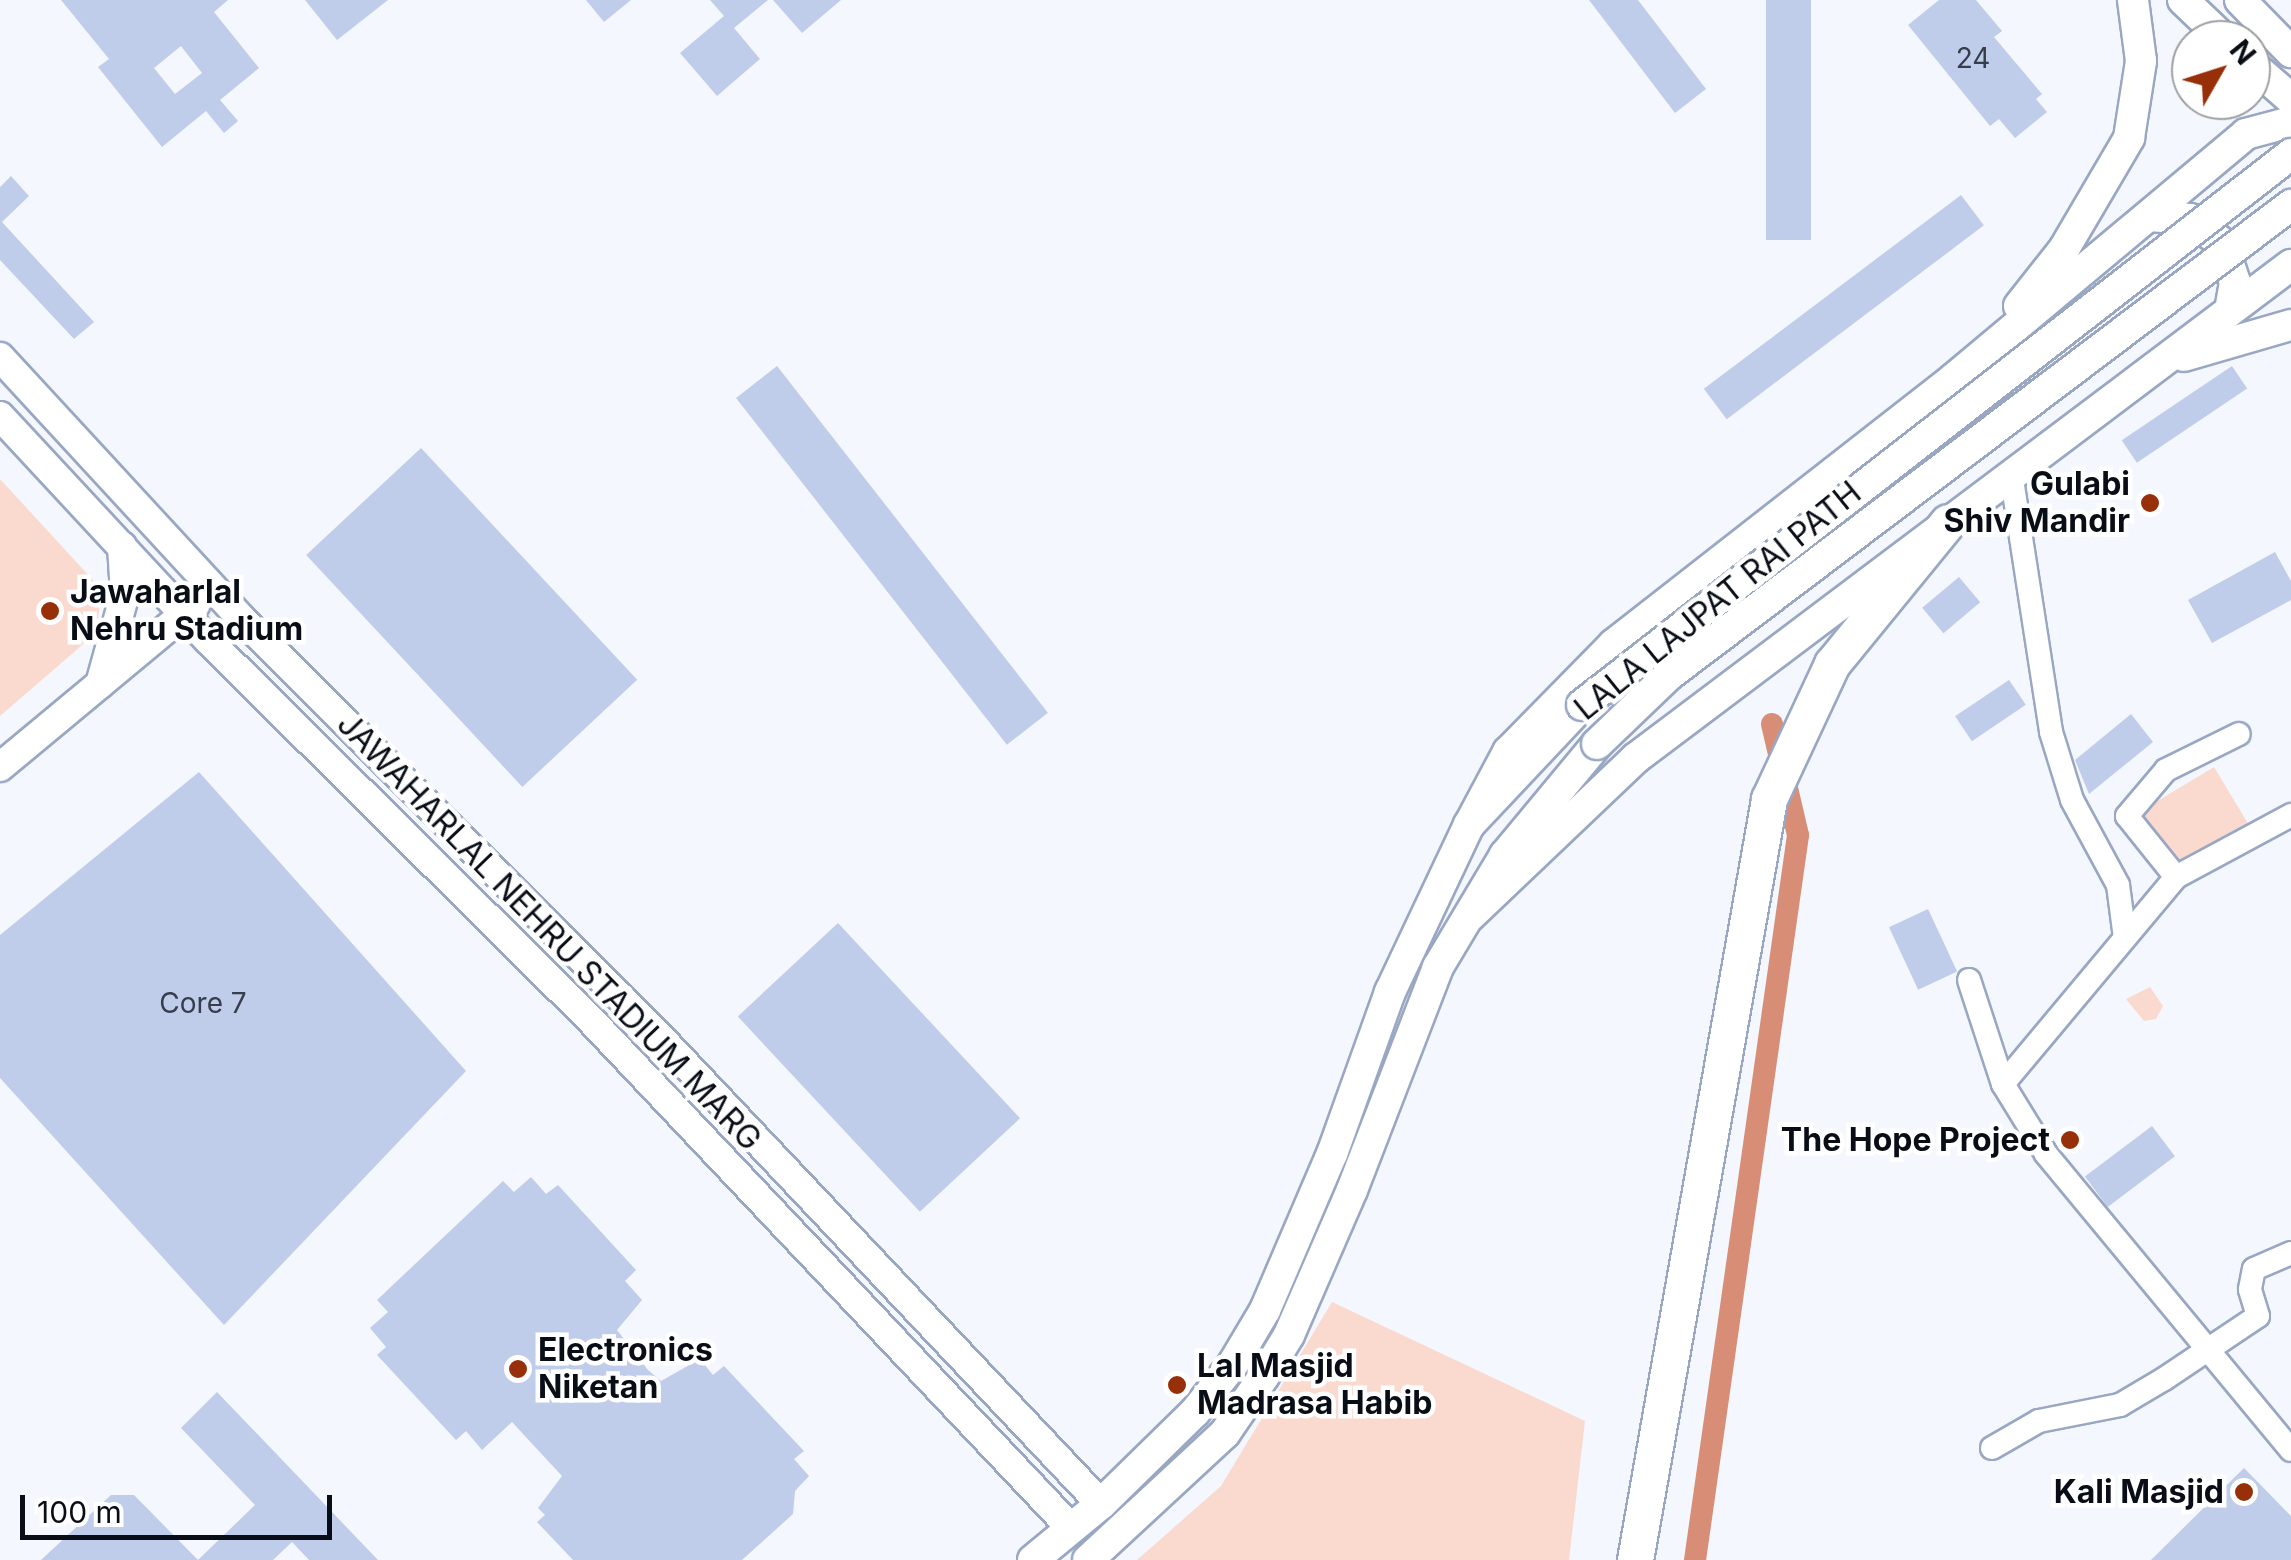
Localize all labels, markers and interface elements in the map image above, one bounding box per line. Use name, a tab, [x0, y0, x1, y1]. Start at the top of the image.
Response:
north arrow	[2171, 20, 2271, 120]
text: N	[2223, 33, 2263, 71]
house number: 24	[1956, 41, 1990, 75]
place label: Gulabi Shiv Mandir	[1944, 466, 2130, 541]
street label: LALA LAJPAT RAI PATH	[1567, 474, 1869, 728]
marker: Gulabi Shiv Mandir	[2139, 492, 2161, 514]
place label: Jawaharlal Nehru Stadium	[70, 574, 303, 649]
marker: Jawaharlal Nehru Stadium	[39, 600, 61, 622]
street label: JAWAHARLAL NEHRU STADIUM MARG	[329, 705, 769, 1159]
house number: Core 7	[159, 986, 247, 1020]
place label: The Hope Project	[1781, 1121, 2050, 1159]
marker: The Hope Project	[2059, 1129, 2081, 1151]
place label: Electronics Niketan	[538, 1332, 713, 1407]
place label: Lal Masjid Madrasa Habib	[1197, 1348, 1432, 1423]
marker: Electronics Niketan	[507, 1358, 529, 1380]
marker: Lal Masjid Madrasa Habib	[1166, 1374, 1188, 1396]
place label: Kali Masjid	[2054, 1473, 2224, 1511]
scale bar	[25, 1475, 338, 1537]
marker: Kali Masjid	[2233, 1481, 2255, 1503]
text: 100 m	[37, 1494, 122, 1530]

